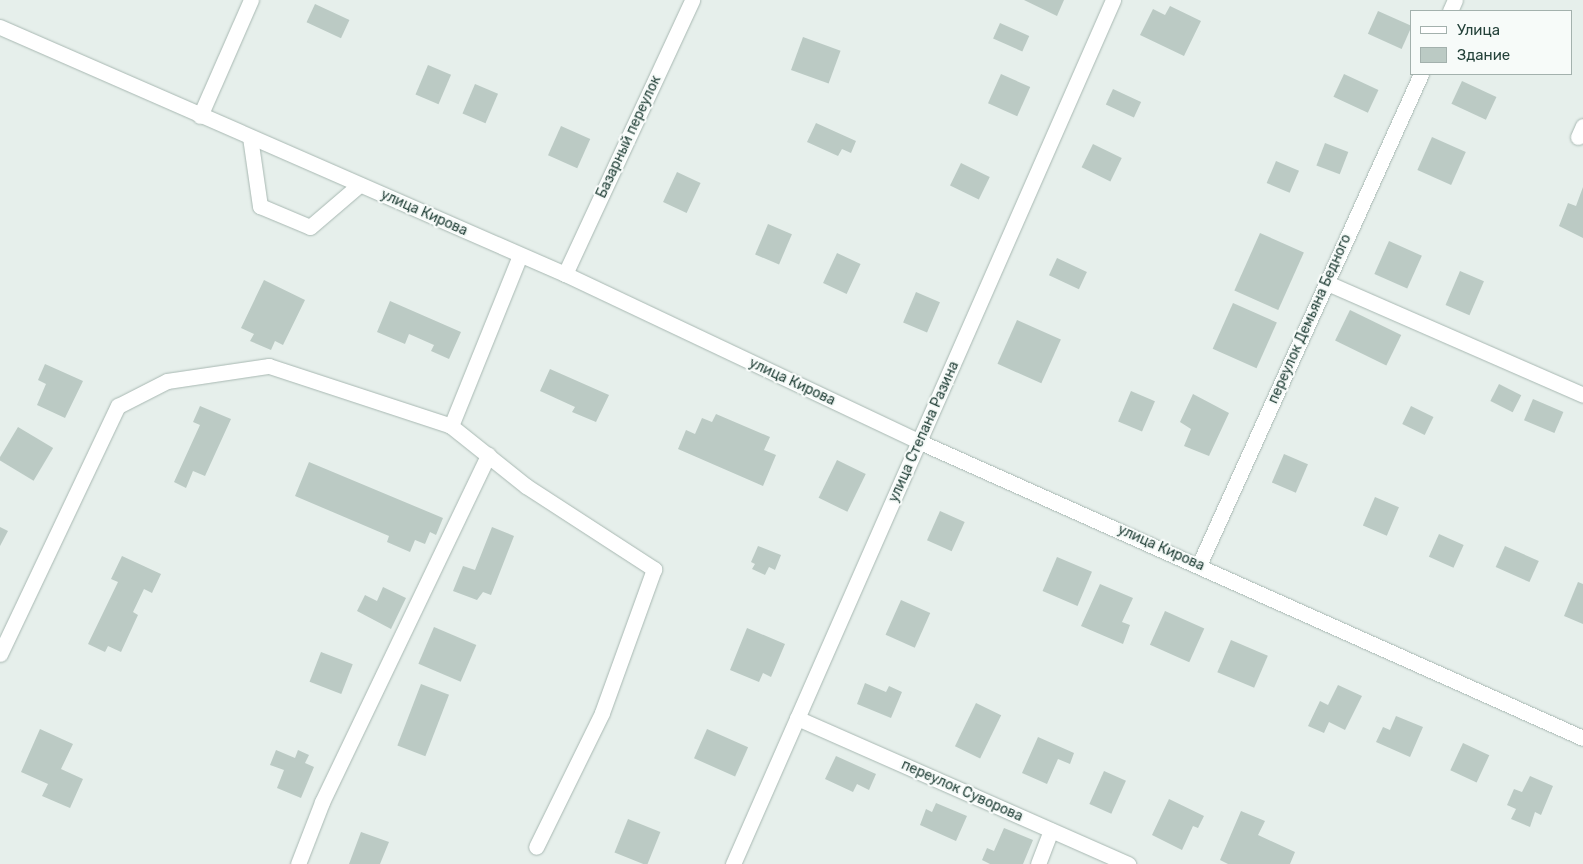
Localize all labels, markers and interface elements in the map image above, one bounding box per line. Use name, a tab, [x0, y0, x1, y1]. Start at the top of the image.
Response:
legend	[1410, 10, 1573, 75]
text: Улица	[1457, 21, 1500, 39]
text: Здание	[1457, 46, 1510, 64]
street label: Базарный переулок	[593, 73, 665, 201]
street label: улица Кирова	[378, 186, 470, 240]
street label: переулок Демьяна Бедного	[1265, 232, 1355, 406]
street label: улица Кирова	[746, 355, 838, 409]
street label: улица Степана Разина	[885, 359, 963, 505]
street label: улица Кирова	[1115, 521, 1207, 575]
street label: переулок Суворова	[899, 757, 1025, 825]

